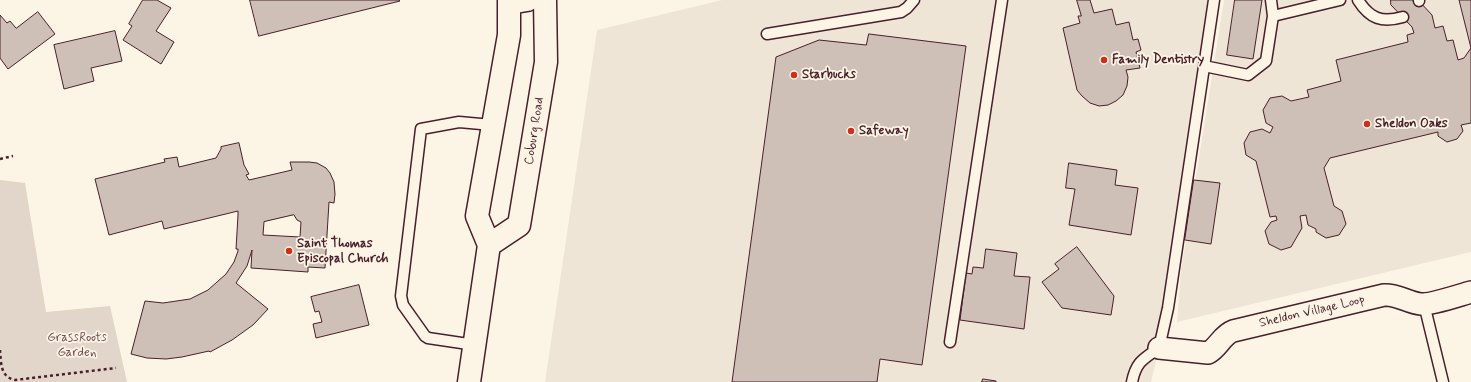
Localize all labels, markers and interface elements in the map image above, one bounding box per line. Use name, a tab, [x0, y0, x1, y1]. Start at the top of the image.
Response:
place label: Family Dentistry	[1112, 52, 1204, 68]
marker: Family Dentistry	[1099, 55, 1109, 65]
place label: Starbucks	[802, 67, 856, 83]
marker: Starbucks	[789, 70, 799, 80]
street label: Coburg Road	[522, 96, 548, 166]
place label: Sheldon Oaks	[1375, 116, 1448, 132]
marker: Sheldon Oaks	[1362, 119, 1372, 129]
place label: Safeway	[859, 123, 909, 139]
marker: Safeway	[846, 126, 856, 136]
place label: Saint Thomas Episcopal Church	[297, 236, 389, 267]
marker: Saint Thomas Episcopal Church	[284, 246, 294, 256]
street label: Sheldon Village Loop	[1258, 292, 1366, 332]
park label: GrassRoots Garden	[47, 330, 107, 361]

